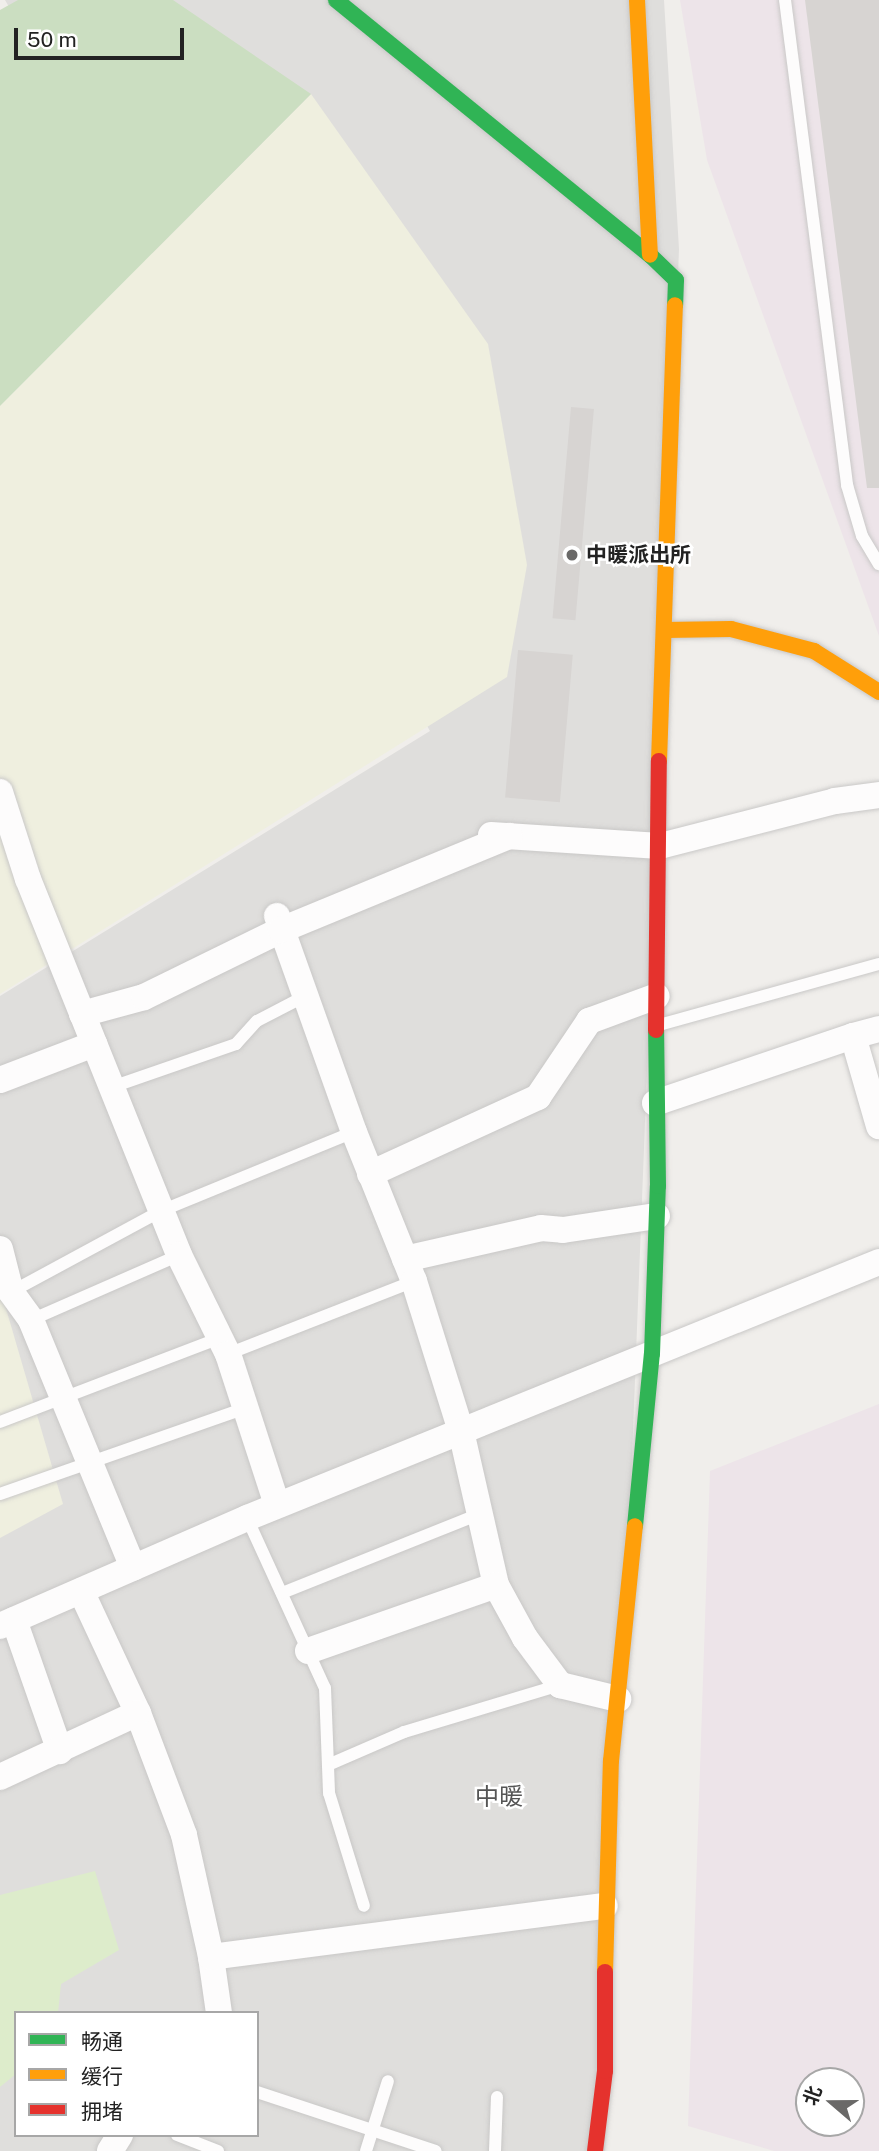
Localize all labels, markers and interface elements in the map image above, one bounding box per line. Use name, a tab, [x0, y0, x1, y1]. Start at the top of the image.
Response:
scale bar	[18, 14, 187, 58]
text: 50 m	[27, 27, 77, 52]
place label: 中暖派出所	[586, 542, 691, 568]
marker: 中暖派出所	[564, 547, 580, 563]
district label: 中暖	[475, 1783, 523, 1811]
legend	[14, 2011, 259, 2137]
text: 畅通	[81, 2029, 123, 2054]
text: 缓行	[81, 2064, 123, 2089]
north arrow	[795, 2067, 865, 2137]
text: 北	[799, 2083, 826, 2108]
text: 拥堵	[81, 2099, 123, 2124]

